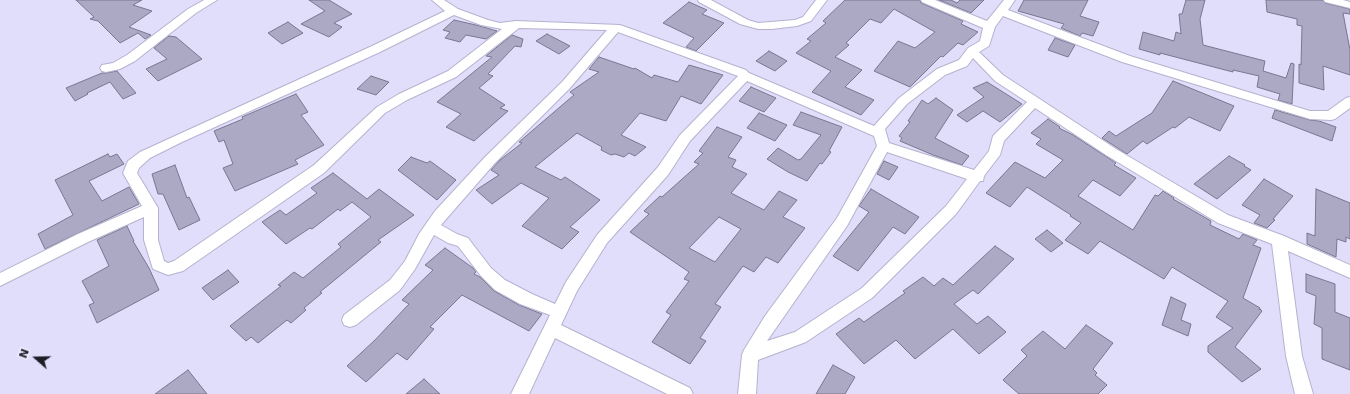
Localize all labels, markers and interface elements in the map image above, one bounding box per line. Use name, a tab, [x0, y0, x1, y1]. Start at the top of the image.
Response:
north arrow	[16, 338, 56, 378]
text: N	[17, 347, 32, 360]

